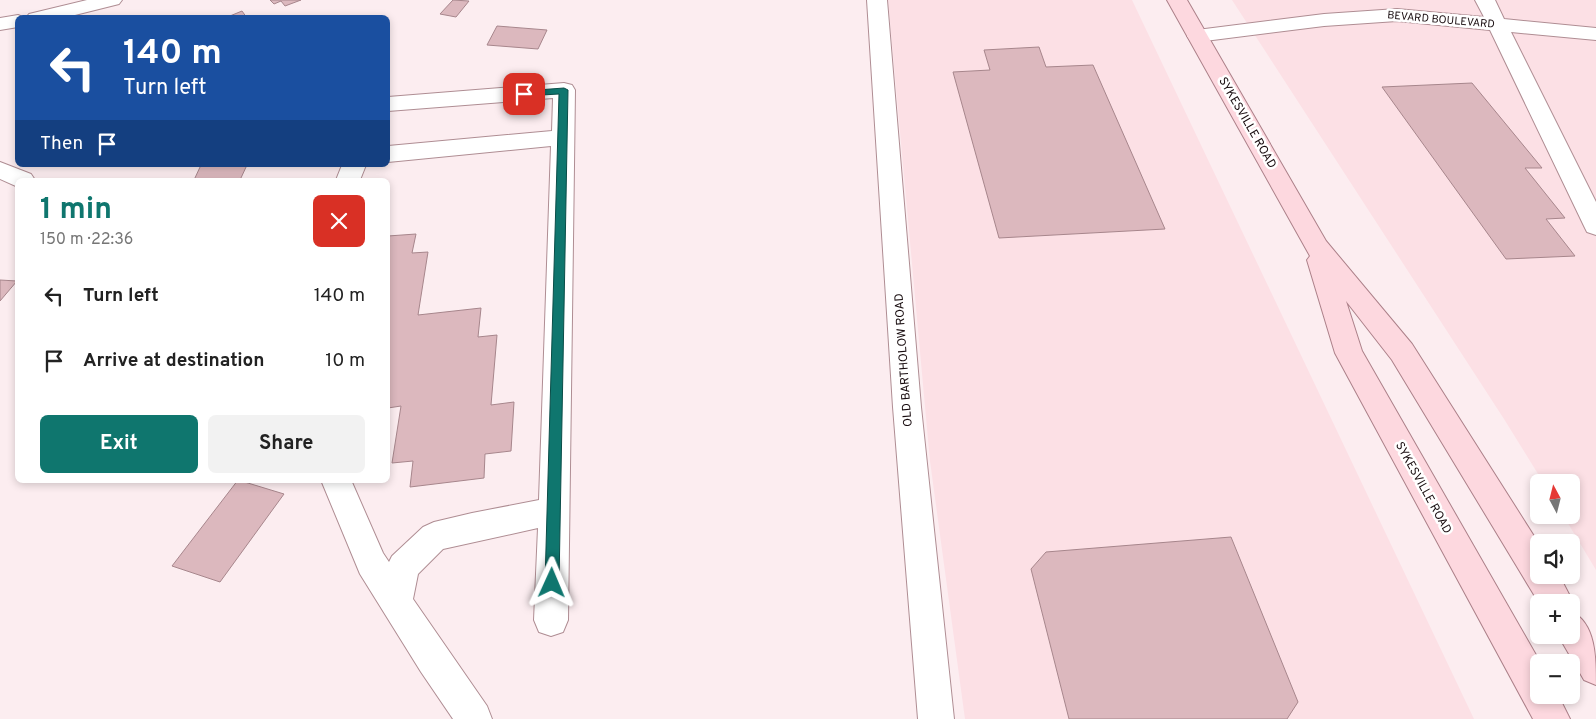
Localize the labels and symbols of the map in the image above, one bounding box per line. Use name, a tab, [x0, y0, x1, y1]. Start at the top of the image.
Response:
street label: BEVARD BOULEVARD	[1387, 8, 1495, 32]
pin	[503, 73, 545, 115]
street label: SYKESVILLE ROAD	[1214, 74, 1280, 172]
street label: OLD BARTHOLOW ROAD	[891, 293, 917, 427]
street label: SYKESVILLE ROAD	[1391, 439, 1455, 537]
north arrow	[1530, 474, 1580, 524]
position arrow	[525, 556, 577, 608]

